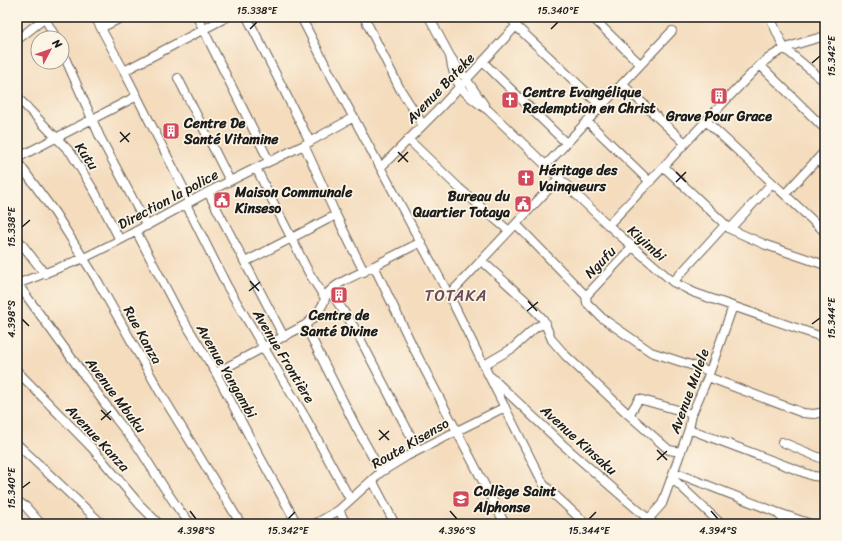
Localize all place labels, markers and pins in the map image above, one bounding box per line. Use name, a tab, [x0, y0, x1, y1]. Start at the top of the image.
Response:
place label: Centre Evangélique Redemption en Christ	[522, 80, 657, 121]
building icon: Grave Pour Grace	[709, 86, 729, 106]
church icon: Centre Evangélique Redemption en Christ	[500, 90, 520, 110]
place label: Grave Pour Grace	[665, 104, 772, 129]
place label: Centre De Santé Vitamine	[183, 111, 279, 152]
building icon: Centre De Santé Vitamine	[161, 121, 181, 141]
place label: Héritage des Vainqueurs	[538, 158, 618, 199]
church icon: Héritage des Vainqueurs	[516, 168, 536, 188]
place label: Maison Communale Kinseso	[234, 180, 353, 221]
place label: Bureau du Quartier Totaya	[412, 184, 510, 225]
public building icon: Maison Communale Kinseso	[212, 190, 232, 210]
public building icon: Bureau du Quartier Totaya	[513, 194, 533, 214]
building icon: Centre de Santé Divine	[329, 285, 349, 305]
place label: Centre de Santé Divine	[299, 303, 379, 344]
place label: Collège Saint Alphonse	[473, 479, 557, 520]
school or university icon: Collège Saint Alphonse	[451, 489, 471, 509]

